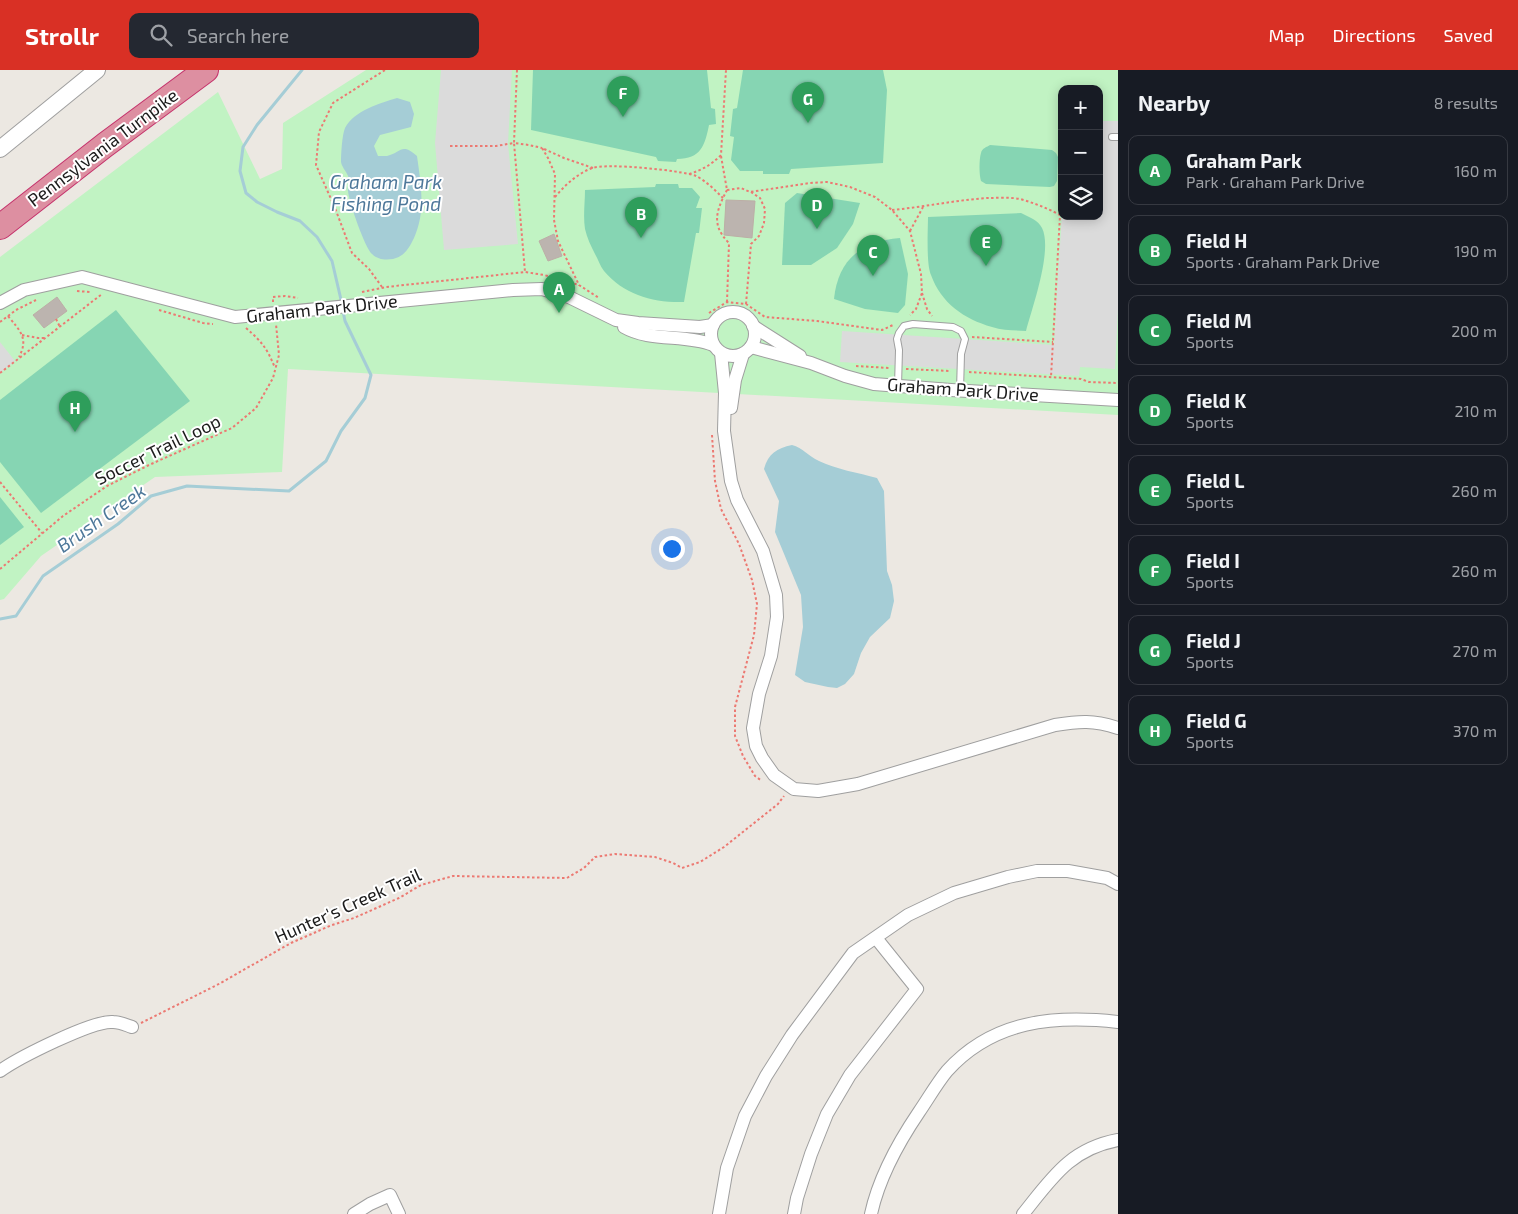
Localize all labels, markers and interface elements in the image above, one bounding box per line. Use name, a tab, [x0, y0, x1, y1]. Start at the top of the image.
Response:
search box	[129, 13, 479, 58]
text: Strollr	[25, 21, 99, 50]
icon: search	[147, 21, 175, 49]
text: Search here	[187, 24, 289, 47]
text: Map	[1268, 24, 1305, 46]
text: Directions	[1333, 24, 1416, 46]
text: Saved	[1444, 24, 1493, 46]
pin: F	[607, 76, 639, 117]
pin: G	[792, 82, 824, 123]
street label: Pennsylvania Turnpike	[23, 83, 182, 211]
map controls	[1058, 85, 1103, 220]
button: +	[1058, 85, 1103, 130]
text: Nearby	[1138, 90, 1210, 115]
text: 8 results	[1434, 93, 1498, 112]
button: −	[1058, 130, 1103, 175]
text: Graham Park	[1186, 149, 1302, 172]
text: A	[1150, 161, 1160, 180]
text: 160 m	[1454, 161, 1497, 180]
water label: Graham Park Fishing Pond	[330, 170, 442, 215]
text: Park · Graham Park Drive	[1186, 172, 1365, 191]
button: layers	[1058, 175, 1103, 220]
pin: D	[801, 188, 833, 229]
pin: B	[625, 197, 657, 238]
pin: E	[970, 225, 1002, 266]
text: Field H	[1186, 229, 1247, 252]
pin: C	[857, 235, 889, 276]
text: B	[1150, 241, 1160, 260]
text: 190 m	[1454, 241, 1497, 260]
text: Sports · Graham Park Drive	[1186, 252, 1380, 271]
pin: A	[543, 272, 575, 313]
street label: Graham Park Drive	[245, 289, 399, 327]
text: Field M	[1186, 309, 1252, 332]
text: C	[1150, 321, 1160, 340]
text: 200 m	[1451, 321, 1497, 340]
text: Sports	[1186, 332, 1234, 351]
street label: Graham Park Drive	[887, 373, 1040, 405]
text: Field K	[1186, 389, 1246, 412]
pin: H	[59, 391, 91, 432]
text: D	[1150, 401, 1160, 420]
text: 210 m	[1454, 401, 1497, 420]
street label: Soccer Trail Loop	[91, 409, 224, 489]
text: Sports	[1186, 412, 1234, 431]
text: Field L	[1186, 469, 1244, 492]
water label: Brush Creek	[52, 478, 150, 557]
text: E	[1150, 481, 1160, 500]
text: 260 m	[1452, 481, 1497, 500]
text: Sports	[1186, 492, 1234, 511]
your location	[659, 536, 685, 562]
text: Field I	[1186, 549, 1240, 572]
text: F	[1151, 561, 1159, 580]
text: 260 m	[1452, 561, 1497, 580]
text: Sports	[1186, 572, 1234, 591]
text: Field J	[1186, 629, 1241, 652]
text: G	[1150, 641, 1160, 660]
text: 270 m	[1453, 641, 1497, 660]
text: Sports	[1186, 652, 1234, 671]
text: Field G	[1186, 709, 1247, 732]
text: H	[1149, 721, 1161, 740]
text: 370 m	[1453, 721, 1497, 740]
text: Sports	[1186, 732, 1234, 751]
street label: Hunter's Creek Trail	[271, 863, 425, 947]

